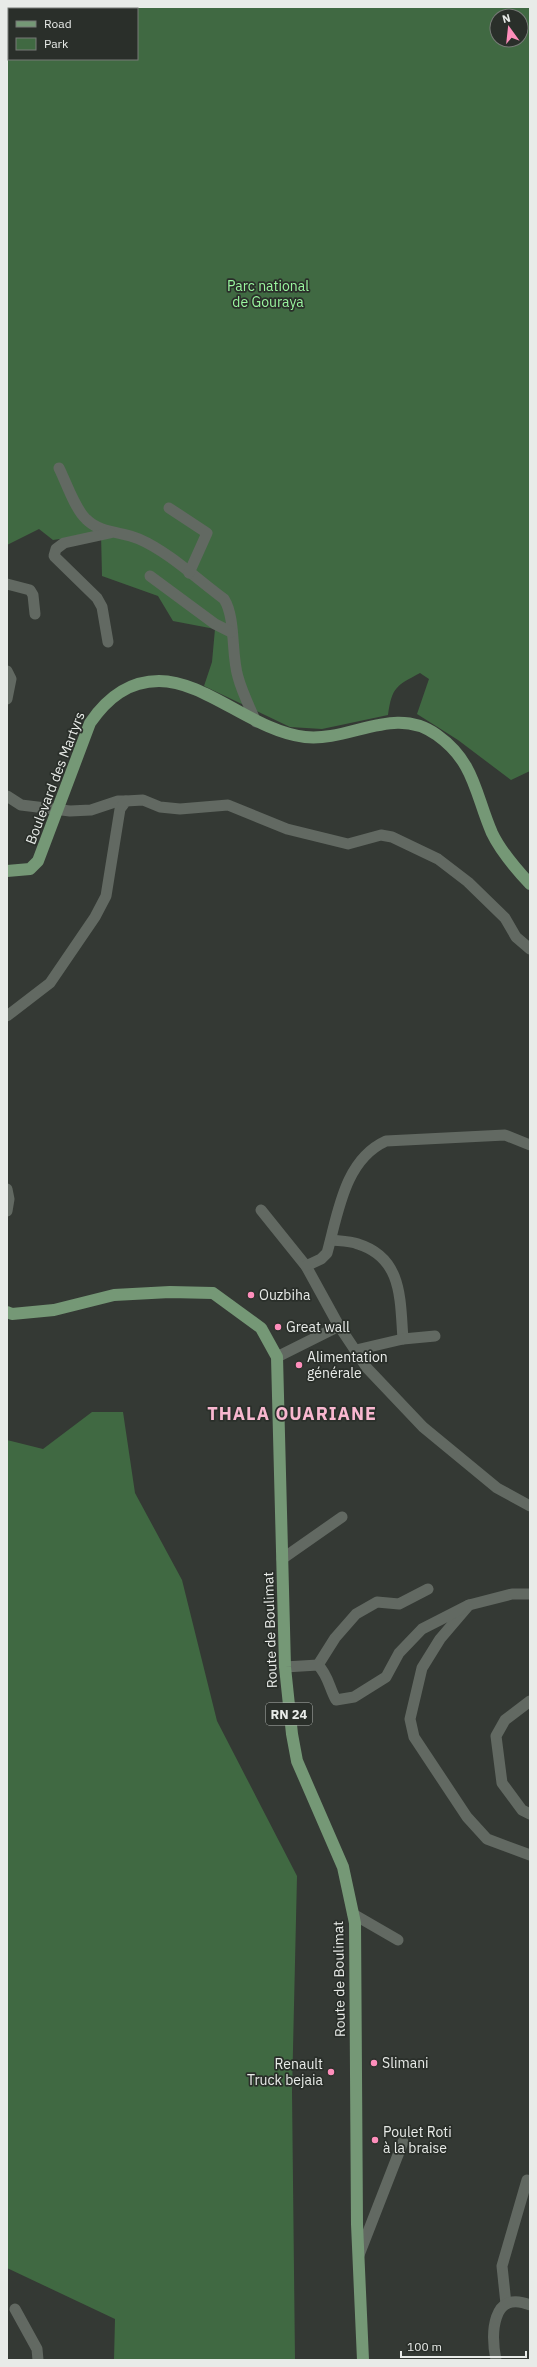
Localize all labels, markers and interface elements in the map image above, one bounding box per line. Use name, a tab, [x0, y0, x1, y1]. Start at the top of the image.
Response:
legend	[8, 8, 138, 60]
north arrow	[489, 8, 529, 48]
text: N	[501, 11, 512, 26]
text: Road	[44, 16, 72, 31]
text: Park	[44, 36, 69, 51]
park label: Parc national de Gouraya	[227, 277, 309, 311]
street label: Boulevard des Martyrs	[21, 709, 89, 847]
place label: Ouzbiha	[259, 1286, 311, 1304]
marker: Ouzbiha	[246, 1290, 256, 1300]
place label: Great wall	[286, 1318, 350, 1336]
marker: Great wall	[273, 1322, 283, 1332]
place label: Alimentation générale	[307, 1348, 388, 1382]
marker: Alimentation générale	[294, 1360, 304, 1370]
district label: THALA OUARIANE	[207, 1402, 377, 1425]
street label: Route de Boulimat	[259, 1571, 281, 1688]
road number: RN 24	[266, 1703, 312, 1725]
street label: Route de Boulimat	[329, 1921, 349, 2037]
place label: Slimani	[382, 2054, 429, 2072]
place label: Renault Truck bejaia	[247, 2055, 324, 2089]
marker: Slimani	[369, 2058, 379, 2068]
marker: Renault Truck bejaia	[326, 2067, 336, 2077]
place label: Poulet Roti à la braise	[383, 2123, 452, 2157]
marker: Poulet Roti à la braise	[370, 2135, 380, 2145]
scale bar	[401, 2333, 526, 2359]
text: 100 m	[407, 2339, 442, 2354]

